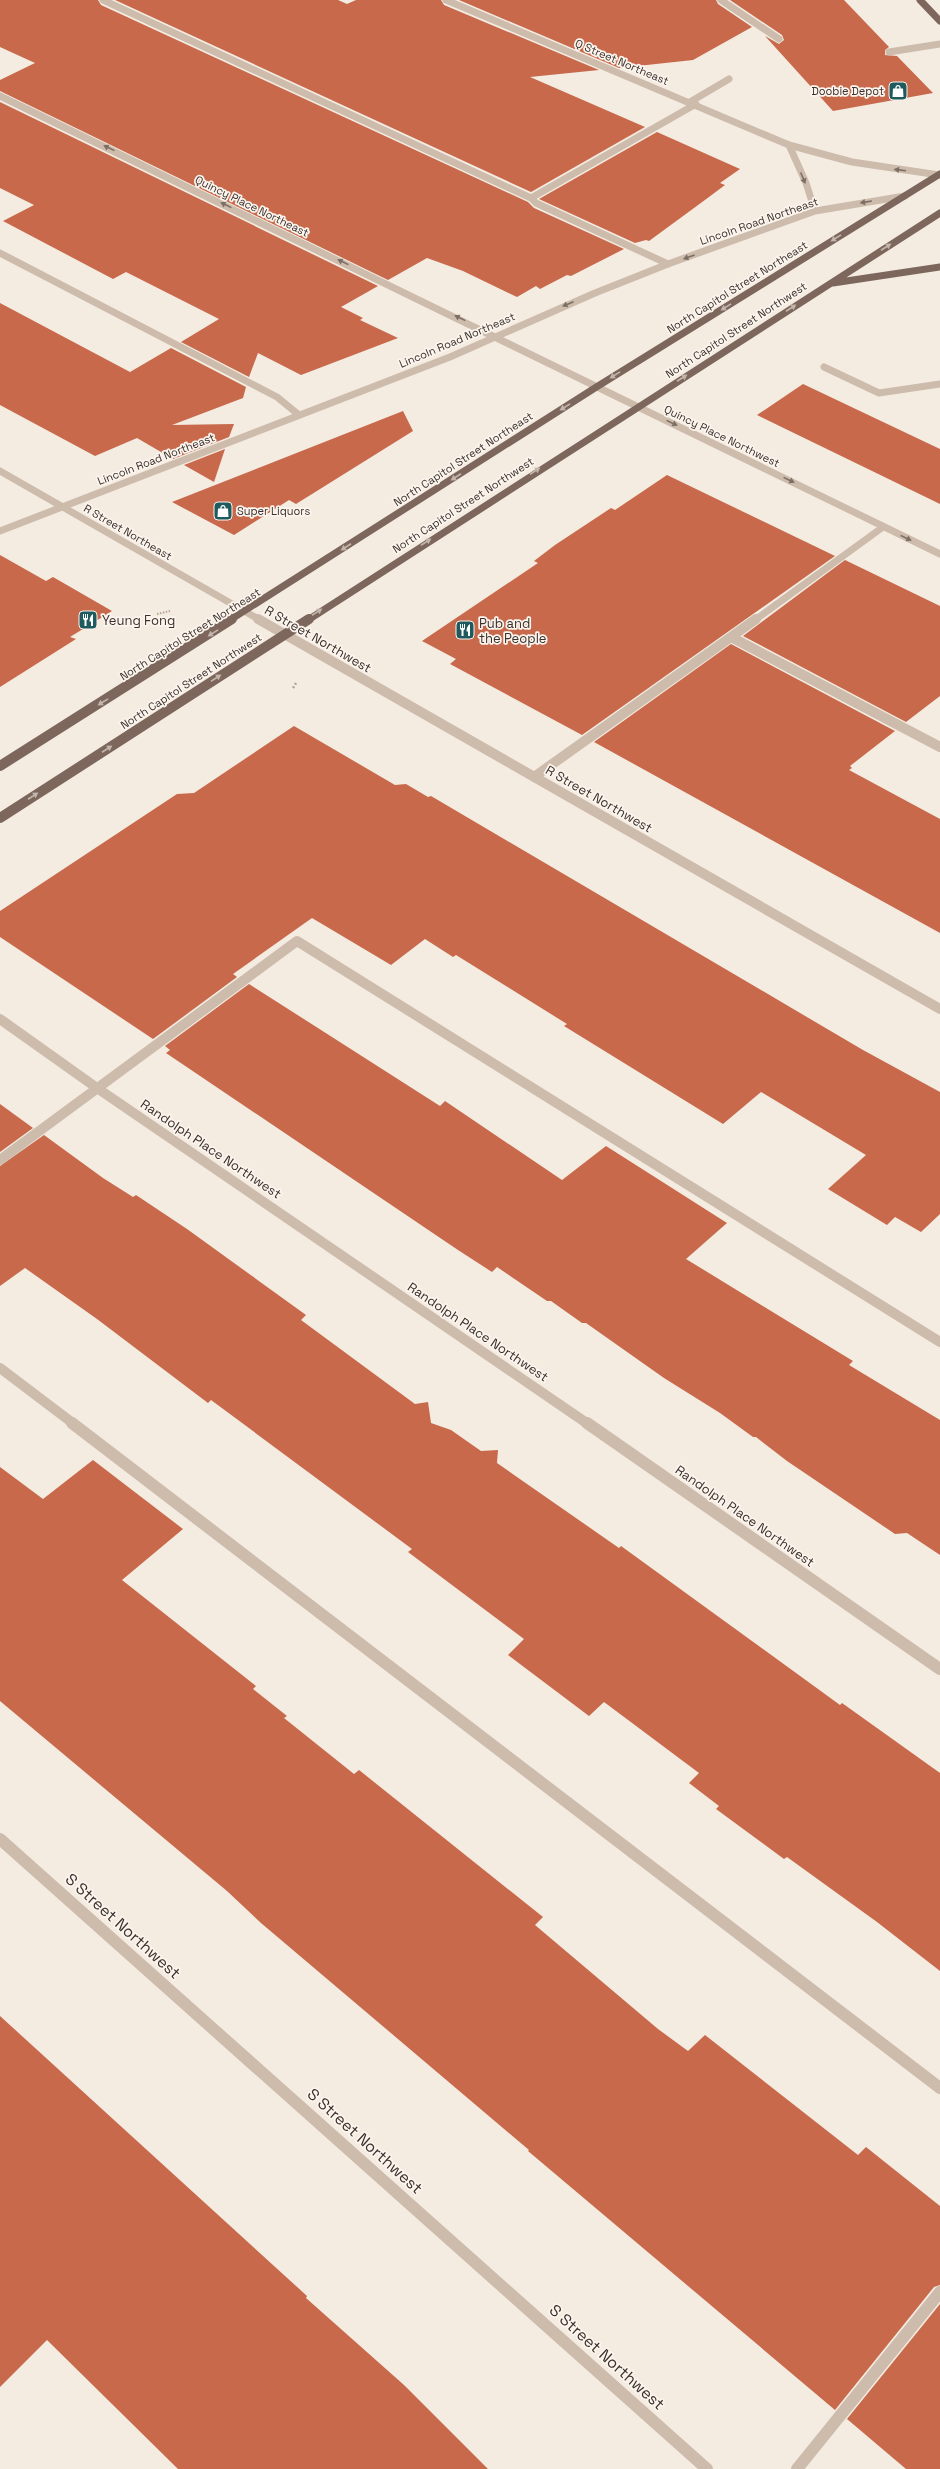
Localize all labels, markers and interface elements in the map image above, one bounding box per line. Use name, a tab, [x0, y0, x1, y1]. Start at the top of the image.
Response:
street label: Q Street Northeast	[573, 36, 671, 88]
shop icon: Doobie Depot	[887, 80, 909, 102]
place label: Doobie Depot	[811, 84, 884, 98]
one-way arrow	[103, 145, 115, 151]
one-way arrow	[894, 167, 906, 173]
street label: Quincy Place Northeast	[193, 172, 311, 240]
one-way arrow	[801, 172, 807, 184]
street label: Lincoln Road Northeast	[698, 194, 820, 248]
one-way arrow	[860, 199, 873, 205]
one-way arrow	[220, 202, 232, 208]
one-way arrow	[830, 235, 842, 242]
street label: North Capitol Street Northeast	[664, 238, 810, 336]
one-way arrow	[880, 244, 892, 251]
one-way arrow	[683, 254, 695, 260]
one-way arrow	[337, 259, 349, 265]
street label: North Capitol Street Northwest	[663, 279, 809, 381]
one-way arrow	[563, 301, 574, 307]
one-way arrow	[721, 303, 731, 311]
one-way arrow	[786, 304, 796, 312]
street label: Lincoln Road Northeast	[397, 309, 517, 371]
one-way arrow	[454, 315, 466, 322]
one-way arrow	[609, 372, 621, 379]
one-way arrow	[677, 374, 687, 382]
street label: Quincy Place Northwest	[662, 402, 782, 470]
one-way arrow	[560, 403, 570, 411]
street label: North Capitol Street Northeast	[391, 409, 535, 509]
one-way arrow	[666, 420, 678, 426]
street label: Lincoln Road Northeast	[95, 430, 217, 488]
street label: North Capitol Street Northwest	[390, 454, 536, 556]
one-way arrow	[529, 468, 541, 475]
one-way arrow	[451, 473, 461, 481]
one-way arrow	[783, 477, 795, 484]
shop icon: Super Liquors	[212, 500, 234, 522]
street label: R Street Northeast	[81, 501, 175, 563]
place label: Super Liquors	[237, 504, 310, 518]
one-way arrow	[900, 535, 911, 541]
one-way arrow	[421, 538, 431, 546]
one-way arrow	[341, 544, 352, 551]
street label: North Capitol Street Northeast	[117, 585, 263, 683]
street label: R Street Northwest	[261, 601, 375, 677]
restaurant icon: Yeung Fong	[77, 609, 99, 631]
one-way arrow	[311, 609, 323, 616]
place label: Yeung Fong	[102, 612, 175, 629]
place label: Pub and the People	[479, 615, 547, 647]
restaurant icon: Pub and the People	[454, 619, 476, 641]
one-way arrow	[208, 629, 218, 637]
street label: North Capitol Street Northwest	[118, 630, 264, 732]
one-way arrow	[211, 674, 221, 682]
one-way arrow	[98, 698, 108, 706]
one-way arrow	[101, 745, 113, 752]
street label: R Street Northwest	[542, 761, 656, 837]
one-way arrow	[27, 793, 39, 800]
street label: Randolph Place Northwest	[137, 1095, 285, 1203]
street label: Randolph Place Northwest	[404, 1278, 552, 1386]
street label: Randolph Place Northwest	[672, 1461, 818, 1571]
street label: S Street Northwest	[61, 1869, 185, 1983]
street label: S Street Northwest	[303, 2084, 427, 2198]
street label: S Street Northwest	[545, 2300, 669, 2414]

